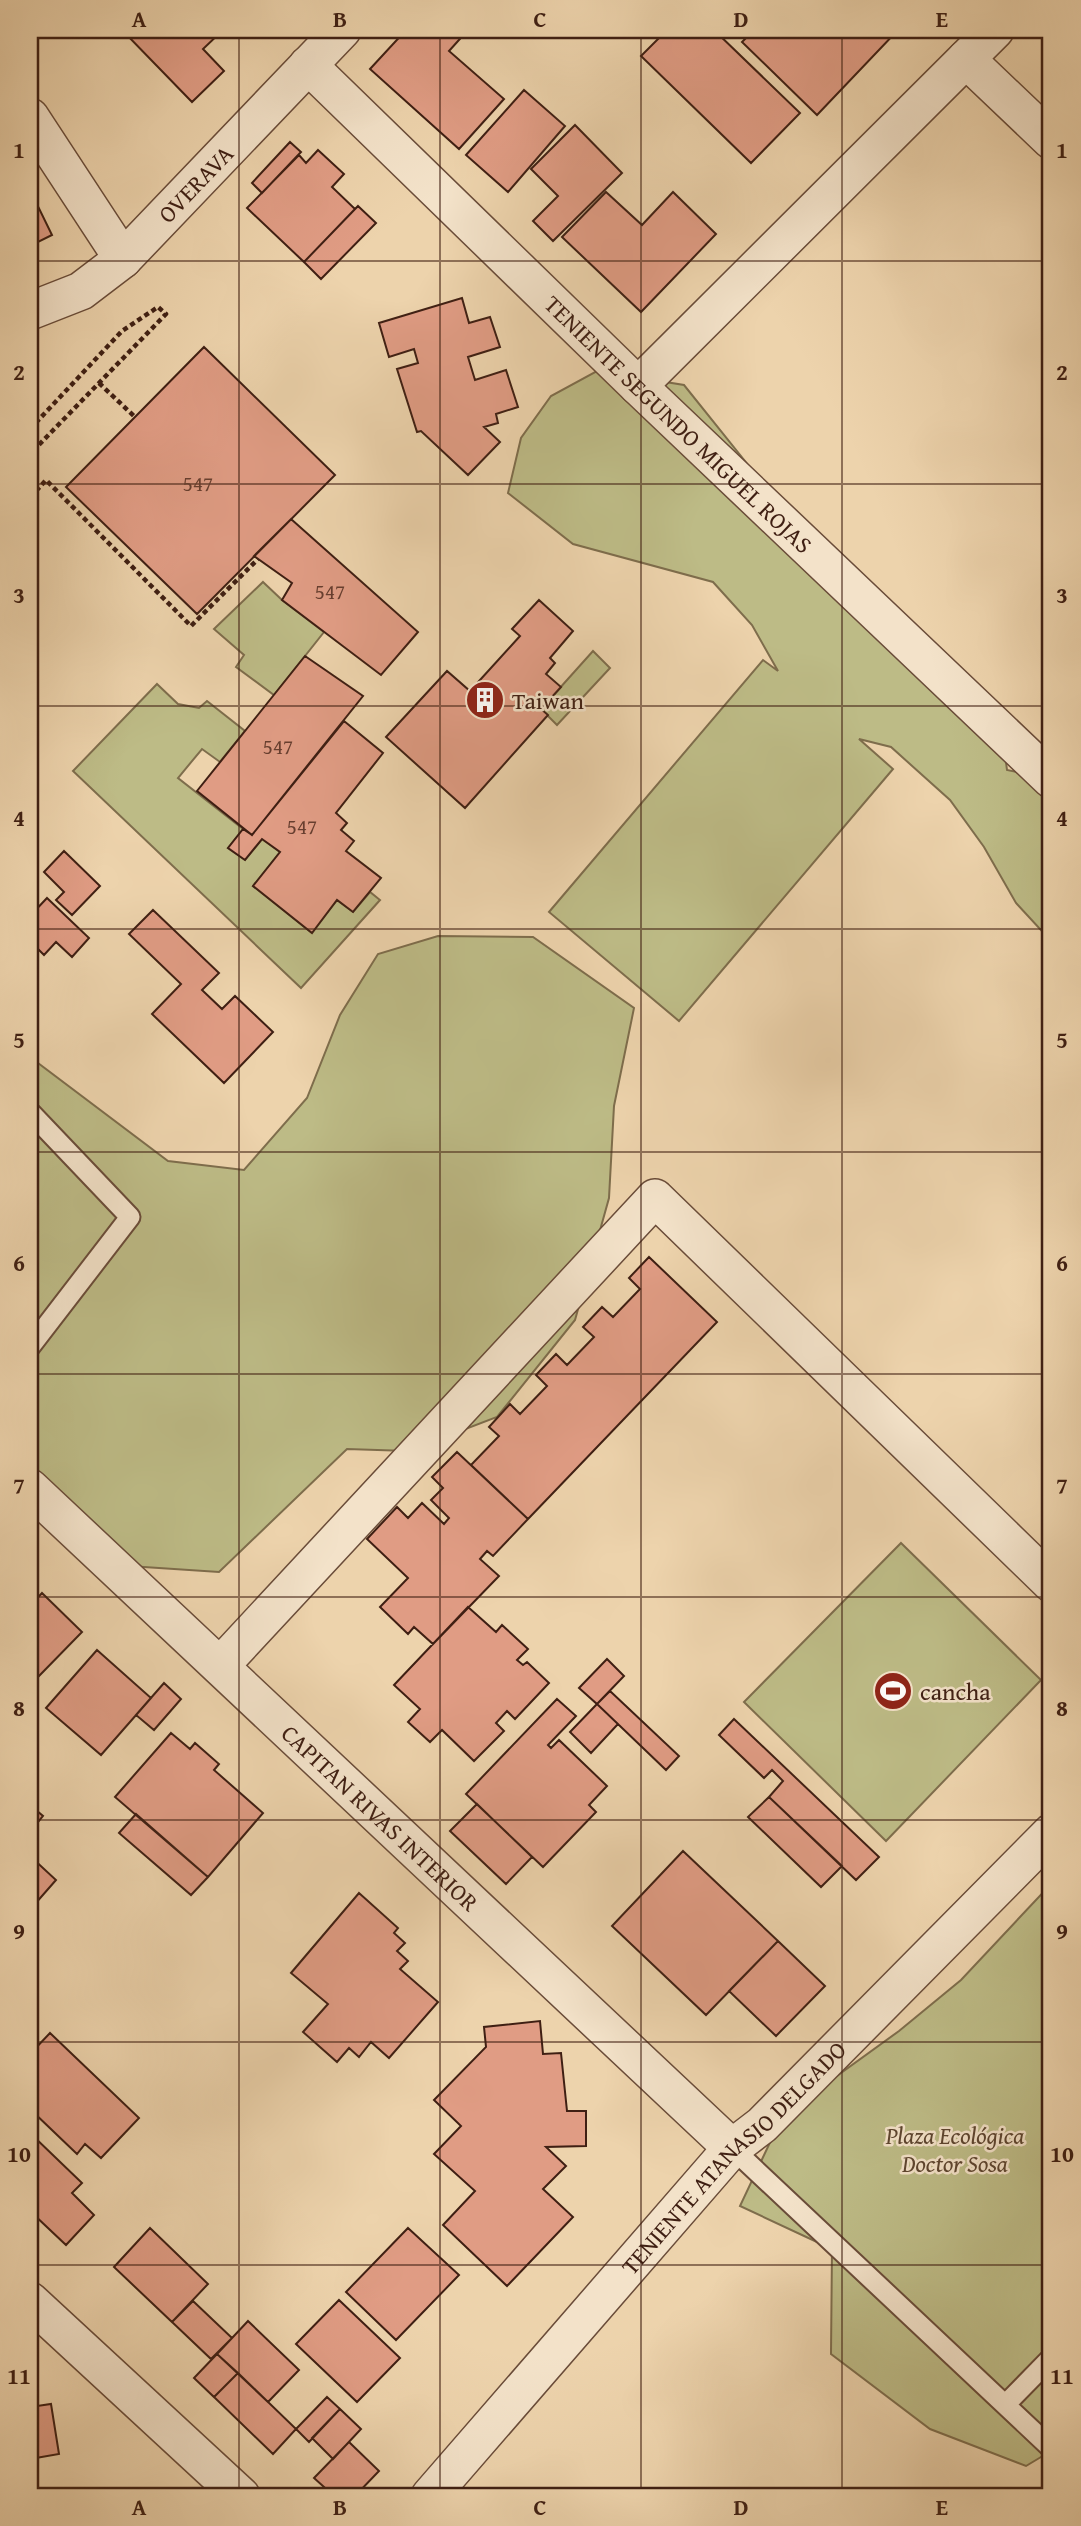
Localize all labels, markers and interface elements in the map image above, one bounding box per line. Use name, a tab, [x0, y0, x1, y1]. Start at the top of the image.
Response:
text: A	[132, 2, 147, 35]
text: B	[333, 2, 347, 35]
text: C	[533, 2, 547, 35]
text: D	[734, 2, 749, 35]
text: E	[936, 2, 948, 35]
text: 1	[13, 133, 25, 166]
text: 1	[1056, 133, 1068, 166]
street label: OVERAVA	[149, 136, 241, 230]
street label: TENIENTE SEGUNDO MIGUEL ROJAS	[537, 287, 821, 561]
text: 2	[13, 355, 25, 388]
text: 2	[1056, 355, 1068, 388]
house number: 547	[183, 468, 213, 499]
house number: 547	[315, 576, 345, 607]
text: 3	[13, 578, 25, 611]
text: 3	[1056, 578, 1068, 611]
building icon: Taiwan	[464, 679, 506, 721]
place label: Taiwan	[512, 683, 585, 718]
house number: 547	[263, 731, 293, 762]
text: 4	[13, 801, 25, 834]
text: 4	[1056, 801, 1068, 834]
house number: 547	[287, 811, 317, 842]
text: 5	[13, 1023, 25, 1056]
text: 5	[1056, 1023, 1068, 1056]
text: 6	[13, 1246, 25, 1279]
text: 6	[1056, 1246, 1068, 1279]
text: 7	[13, 1469, 25, 1502]
text: 7	[1056, 1469, 1068, 1502]
sports icon: cancha	[872, 1670, 914, 1712]
place label: cancha	[920, 1674, 991, 1709]
text: 8	[13, 1691, 25, 1724]
text: 8	[1056, 1691, 1068, 1724]
street label: CAPITAN RIVAS INTERIOR	[274, 1716, 487, 1919]
text: 9	[13, 1914, 25, 1947]
text: 9	[1056, 1914, 1068, 1947]
street label: TENIENTE ATANASIO DELGADO	[612, 2032, 854, 2282]
park label: Plaza Ecológica Doctor Sosa	[885, 2118, 1024, 2181]
text: 10	[7, 2137, 31, 2170]
text: 10	[1050, 2137, 1074, 2170]
text: 11	[7, 2359, 31, 2392]
text: 11	[1050, 2359, 1074, 2392]
text: A	[132, 2490, 147, 2523]
text: B	[333, 2490, 347, 2523]
text: C	[533, 2490, 547, 2523]
text: D	[734, 2490, 749, 2523]
text: E	[936, 2490, 948, 2523]

